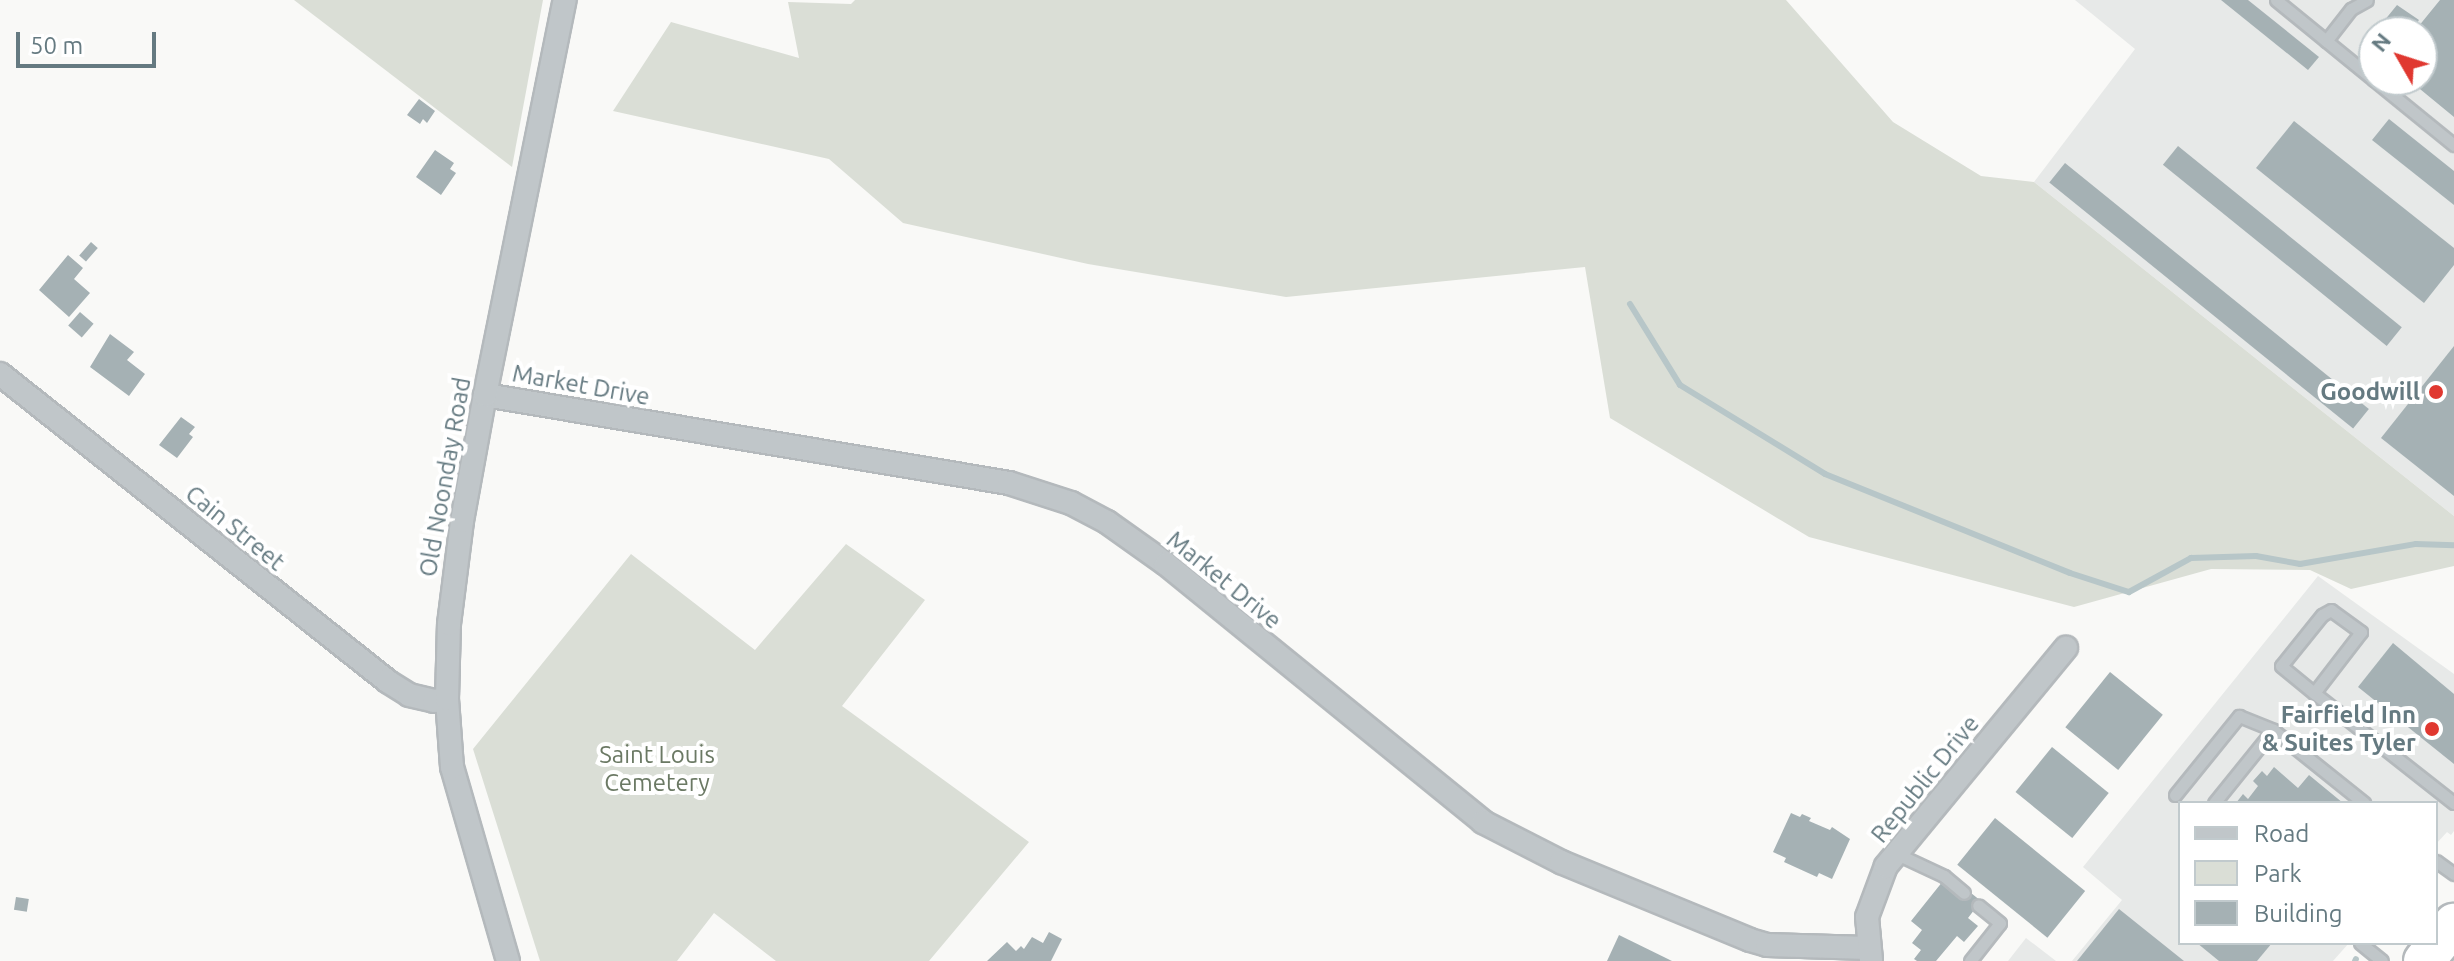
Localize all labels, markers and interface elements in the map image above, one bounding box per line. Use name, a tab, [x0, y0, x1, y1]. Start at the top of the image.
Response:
scale bar	[20, 16, 160, 66]
north arrow	[2358, 16, 2438, 96]
text: N	[2366, 28, 2395, 56]
text: 50 m	[30, 32, 83, 59]
street label: Market Drive	[510, 359, 652, 411]
street label: Old Noonday Road	[413, 375, 477, 579]
place label: Goodwill	[2320, 378, 2420, 406]
marker: Goodwill	[2427, 383, 2445, 401]
street label: Cain Street	[180, 479, 290, 577]
street label: Market Drive	[1161, 525, 1287, 635]
place label: Fairfield Inn & Suites Tyler	[2262, 701, 2416, 757]
street label: Republic Drive	[1865, 710, 1985, 848]
marker: Fairfield Inn & Suites Tyler	[2423, 720, 2441, 738]
park label: Saint Louis Cemetery	[599, 741, 715, 797]
legend	[2178, 801, 2438, 945]
text: Road	[2254, 820, 2309, 847]
text: Park	[2254, 860, 2302, 887]
text: Building	[2254, 900, 2342, 927]

